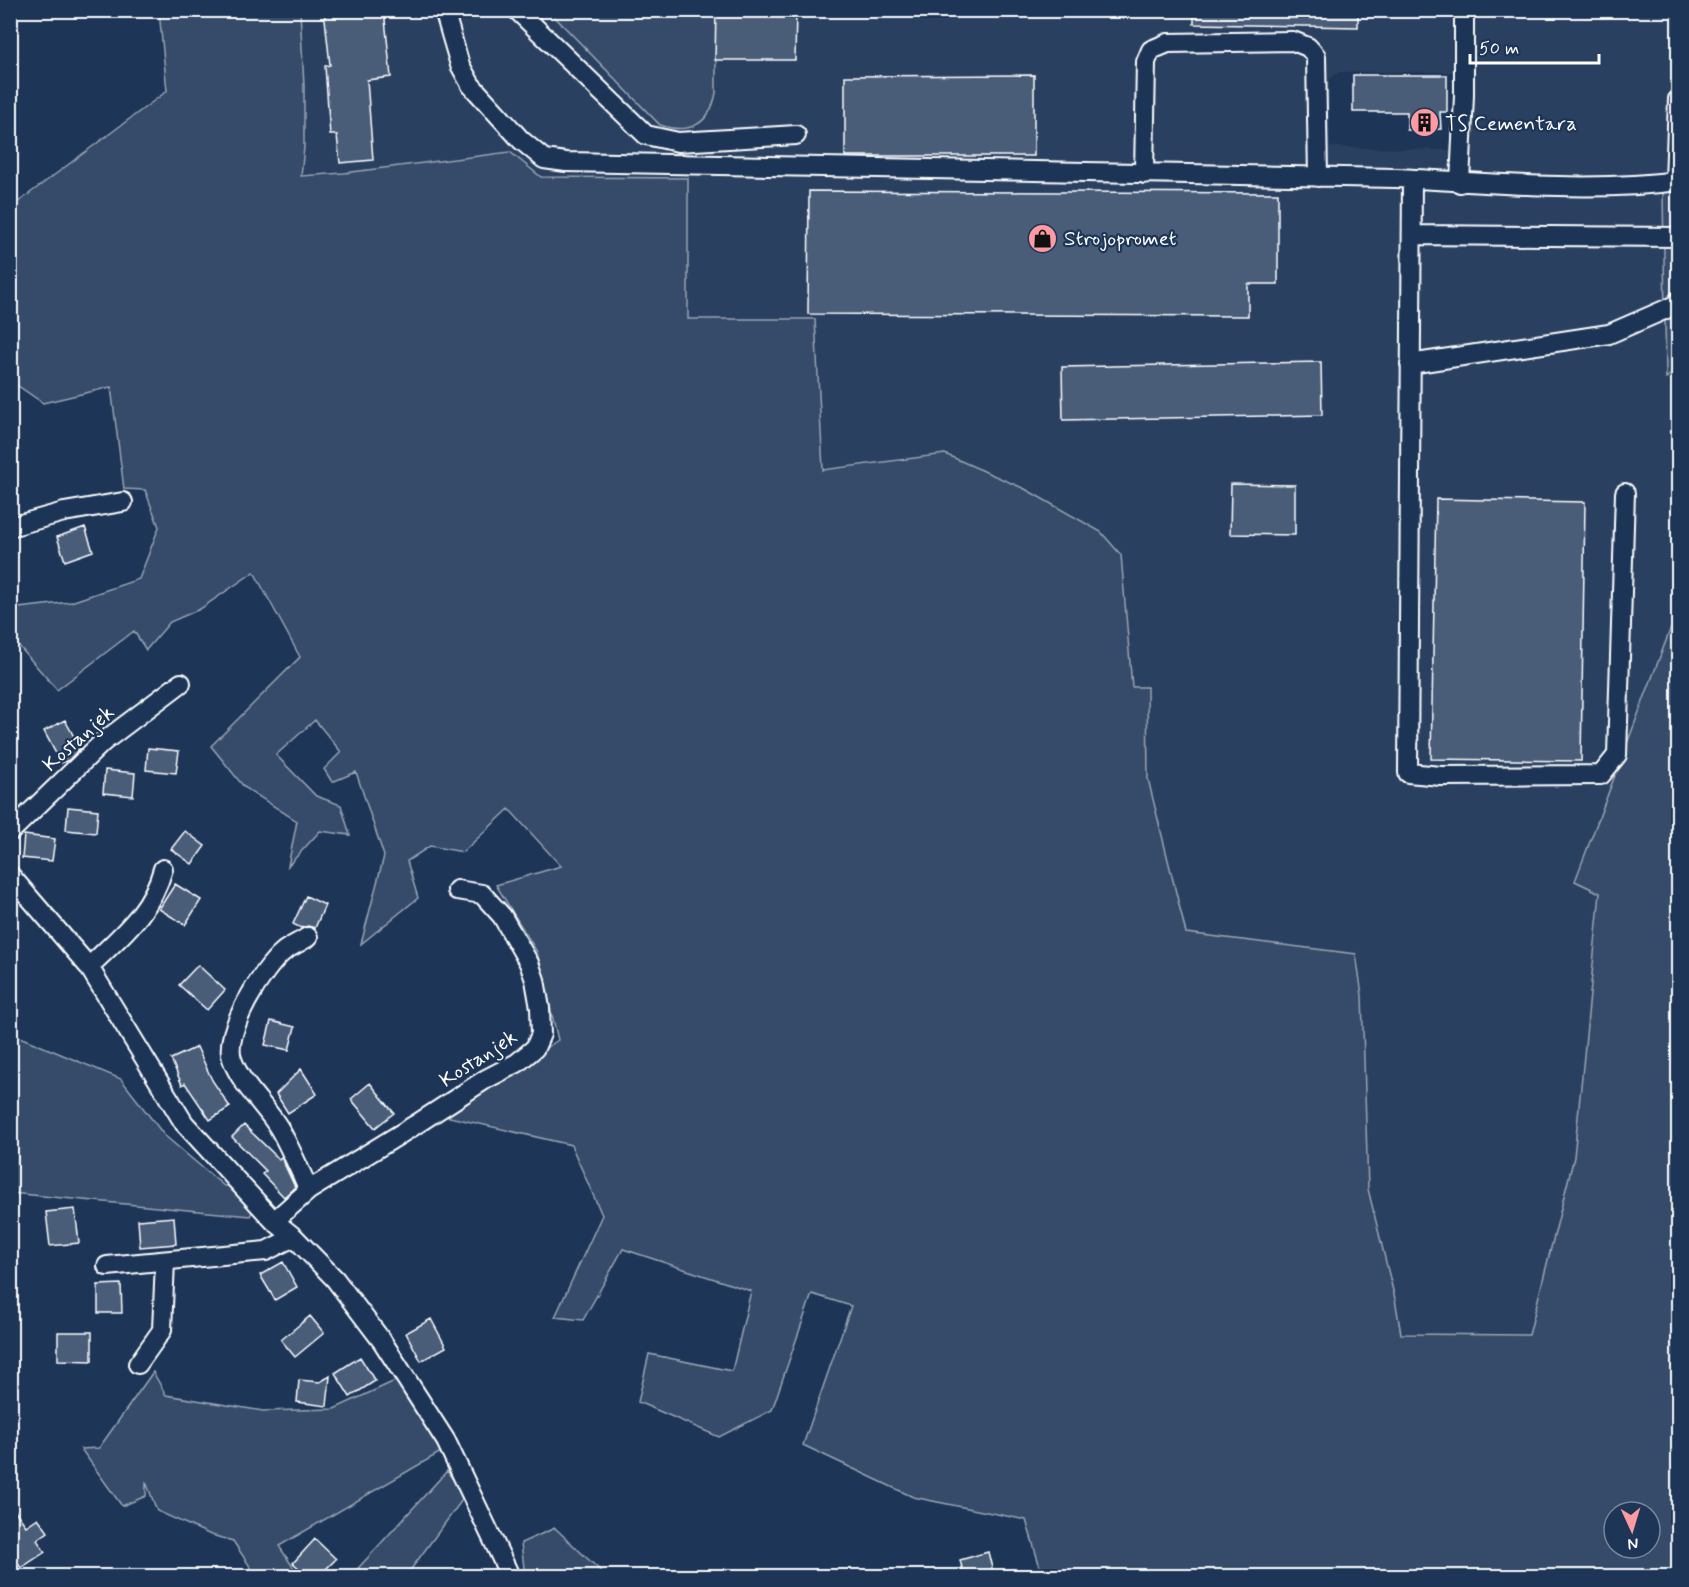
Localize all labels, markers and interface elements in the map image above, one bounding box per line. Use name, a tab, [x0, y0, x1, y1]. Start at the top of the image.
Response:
scale bar	[1470, 27, 1599, 65]
text: 50 m	[1479, 37, 1519, 61]
building icon: TS Cementara	[1408, 107, 1440, 139]
place label: TS Cementara	[1445, 110, 1577, 138]
shop icon: Strojopromet	[1027, 222, 1059, 254]
place label: Strojopromet	[1064, 225, 1177, 253]
street label: Kostanjek	[37, 699, 120, 778]
street label: Kostanjek	[434, 1023, 523, 1094]
north arrow	[1602, 1500, 1662, 1560]
text: N	[1627, 1533, 1639, 1554]

